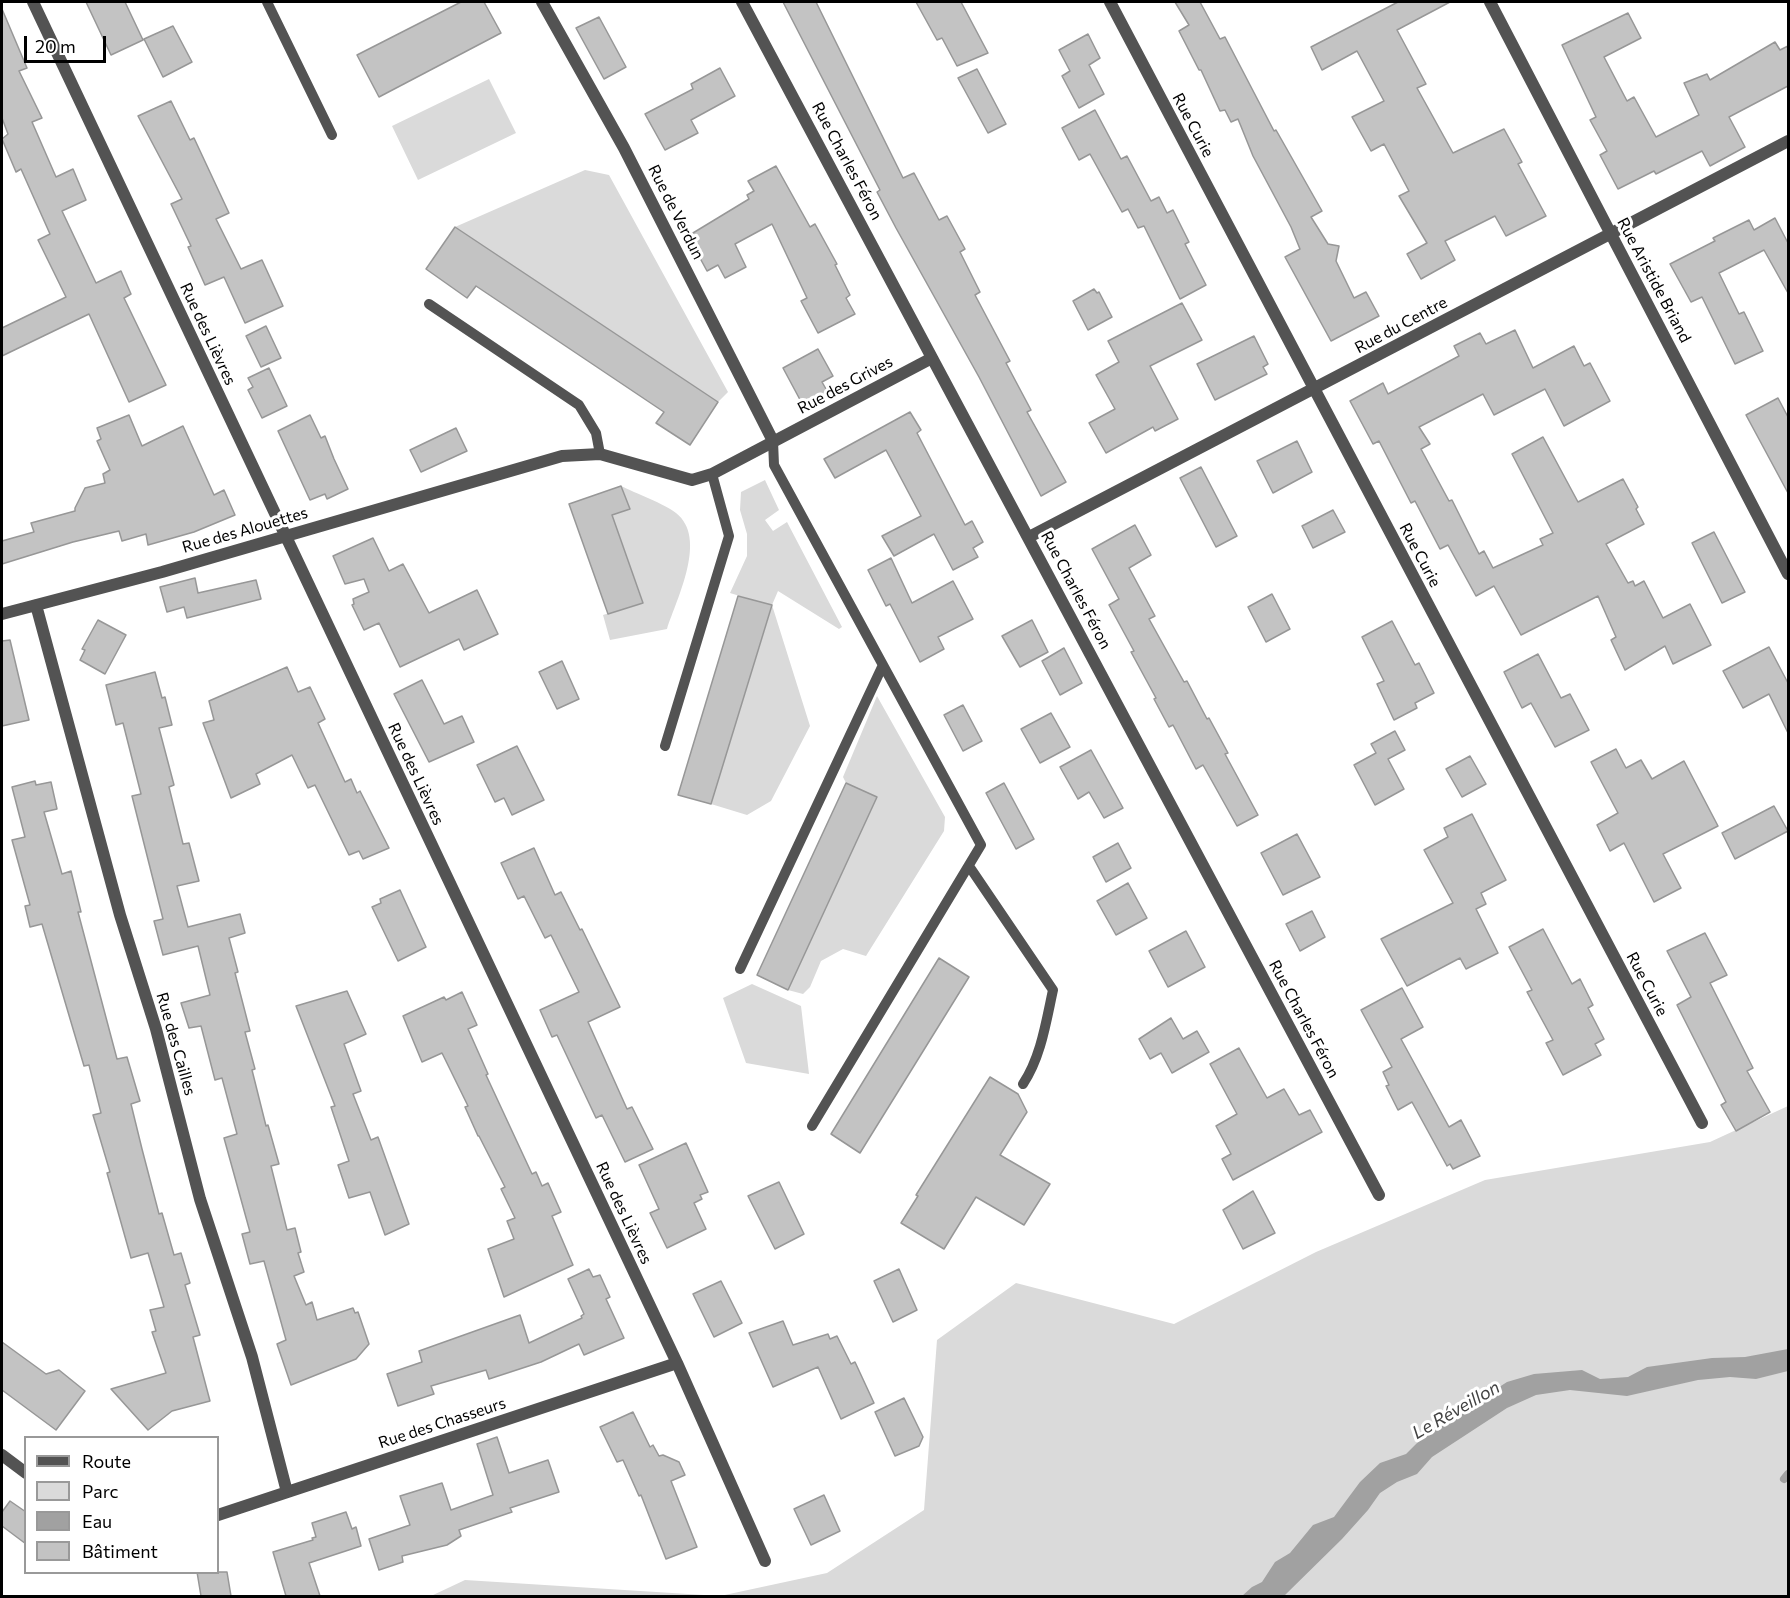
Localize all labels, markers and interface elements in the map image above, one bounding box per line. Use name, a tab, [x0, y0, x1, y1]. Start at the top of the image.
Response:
scale bar	[27, 24, 110, 62]
text: 20 m	[35, 35, 76, 57]
street label: Rue Curie	[1168, 90, 1218, 160]
street label: Rue Charles Féron	[808, 99, 886, 223]
street label: Rue de Verdun	[644, 161, 708, 263]
street label: Rue Aristide Briand	[1613, 214, 1695, 346]
street label: Rue des Lièvres	[176, 280, 240, 388]
street label: Rue du Centre	[1351, 293, 1451, 357]
street label: Rue des Grives	[794, 352, 896, 418]
street label: Rue des Alouettes	[180, 503, 310, 557]
street label: Rue Curie	[1395, 520, 1445, 590]
street label: Rue Charles Féron	[1037, 528, 1115, 652]
street label: Rue des Lièvres	[384, 720, 448, 828]
street label: Rue Curie	[1622, 949, 1672, 1019]
street label: Rue Charles Féron	[1265, 957, 1343, 1081]
street label: Rue des Cailles	[152, 990, 200, 1098]
street label: Rue des Lièvres	[592, 1159, 656, 1267]
water label: Le Réveillon	[1408, 1376, 1504, 1444]
street label: Rue des Chasseurs	[376, 1393, 508, 1453]
legend	[24, 1436, 219, 1574]
text: Route	[82, 1450, 131, 1472]
text: Parc	[82, 1480, 119, 1502]
text: Eau	[82, 1510, 112, 1532]
text: Bâtiment	[82, 1540, 158, 1562]

